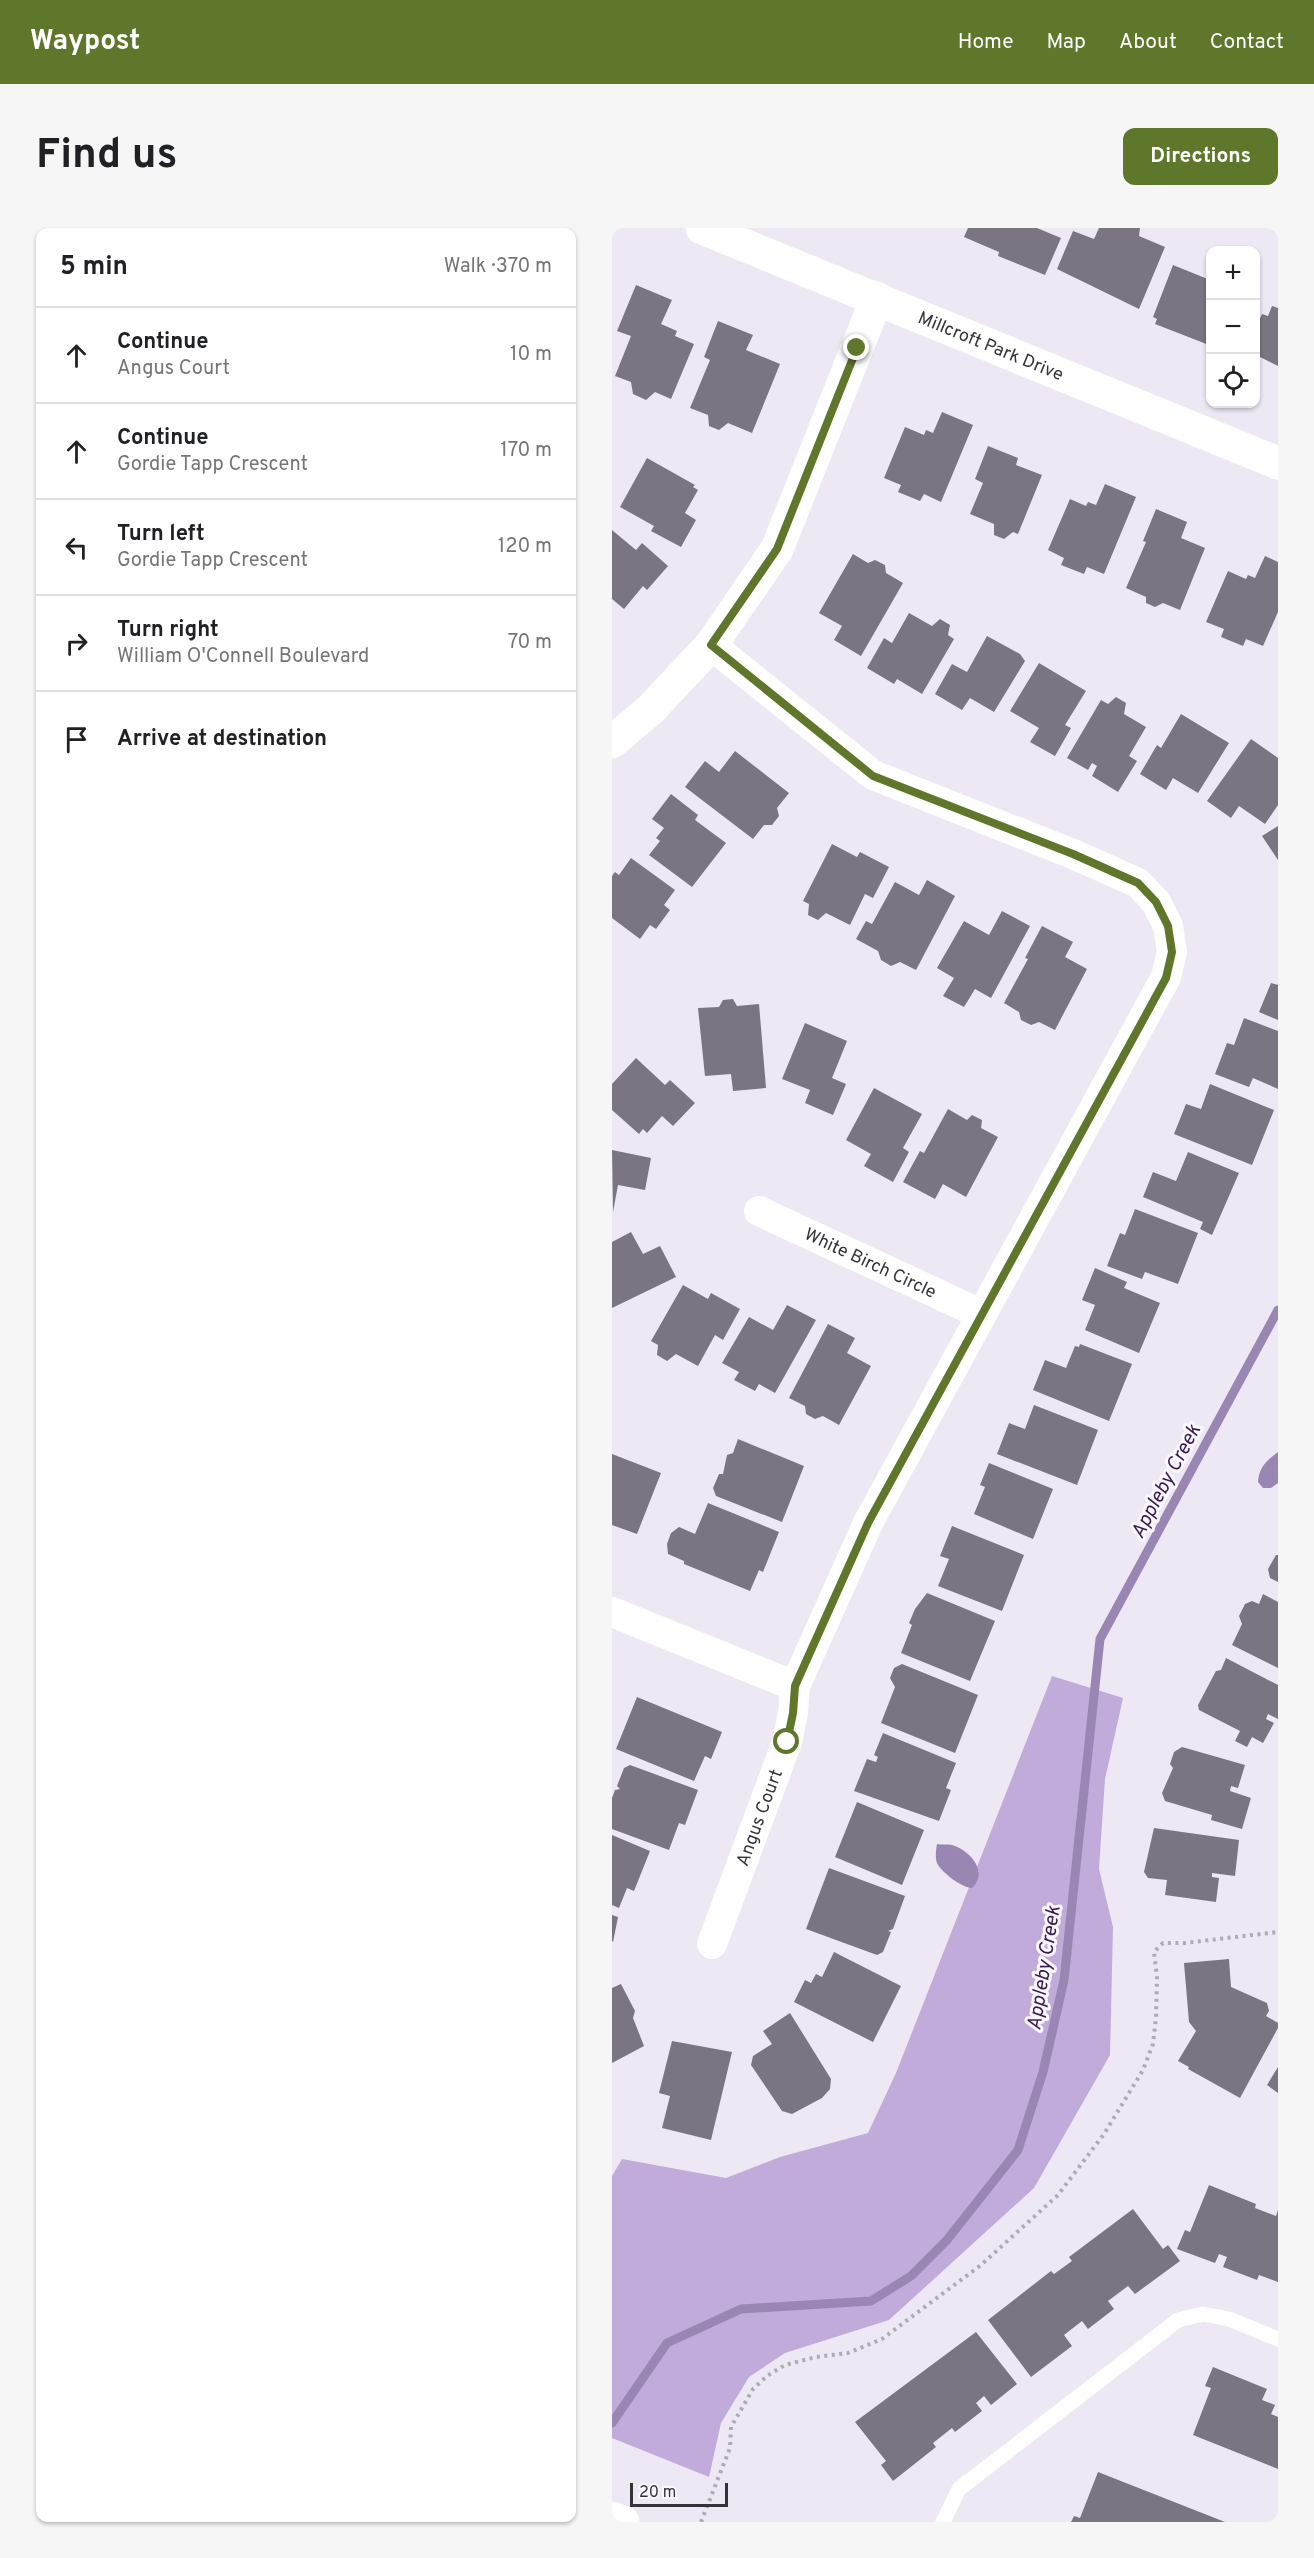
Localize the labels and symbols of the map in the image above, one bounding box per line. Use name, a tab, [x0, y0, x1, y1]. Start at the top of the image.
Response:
street label: Millcroft Park Drive	[914, 307, 1067, 387]
route end	[843, 334, 869, 360]
street label: White Birch Circle	[800, 1224, 940, 1305]
water label: Appleby Creek	[1126, 1420, 1208, 1543]
route start	[773, 1728, 799, 1754]
street label: Angus Court	[732, 1766, 789, 1870]
water label: Appleby Creek	[1022, 1903, 1068, 2032]
scale bar	[630, 2480, 728, 2508]

